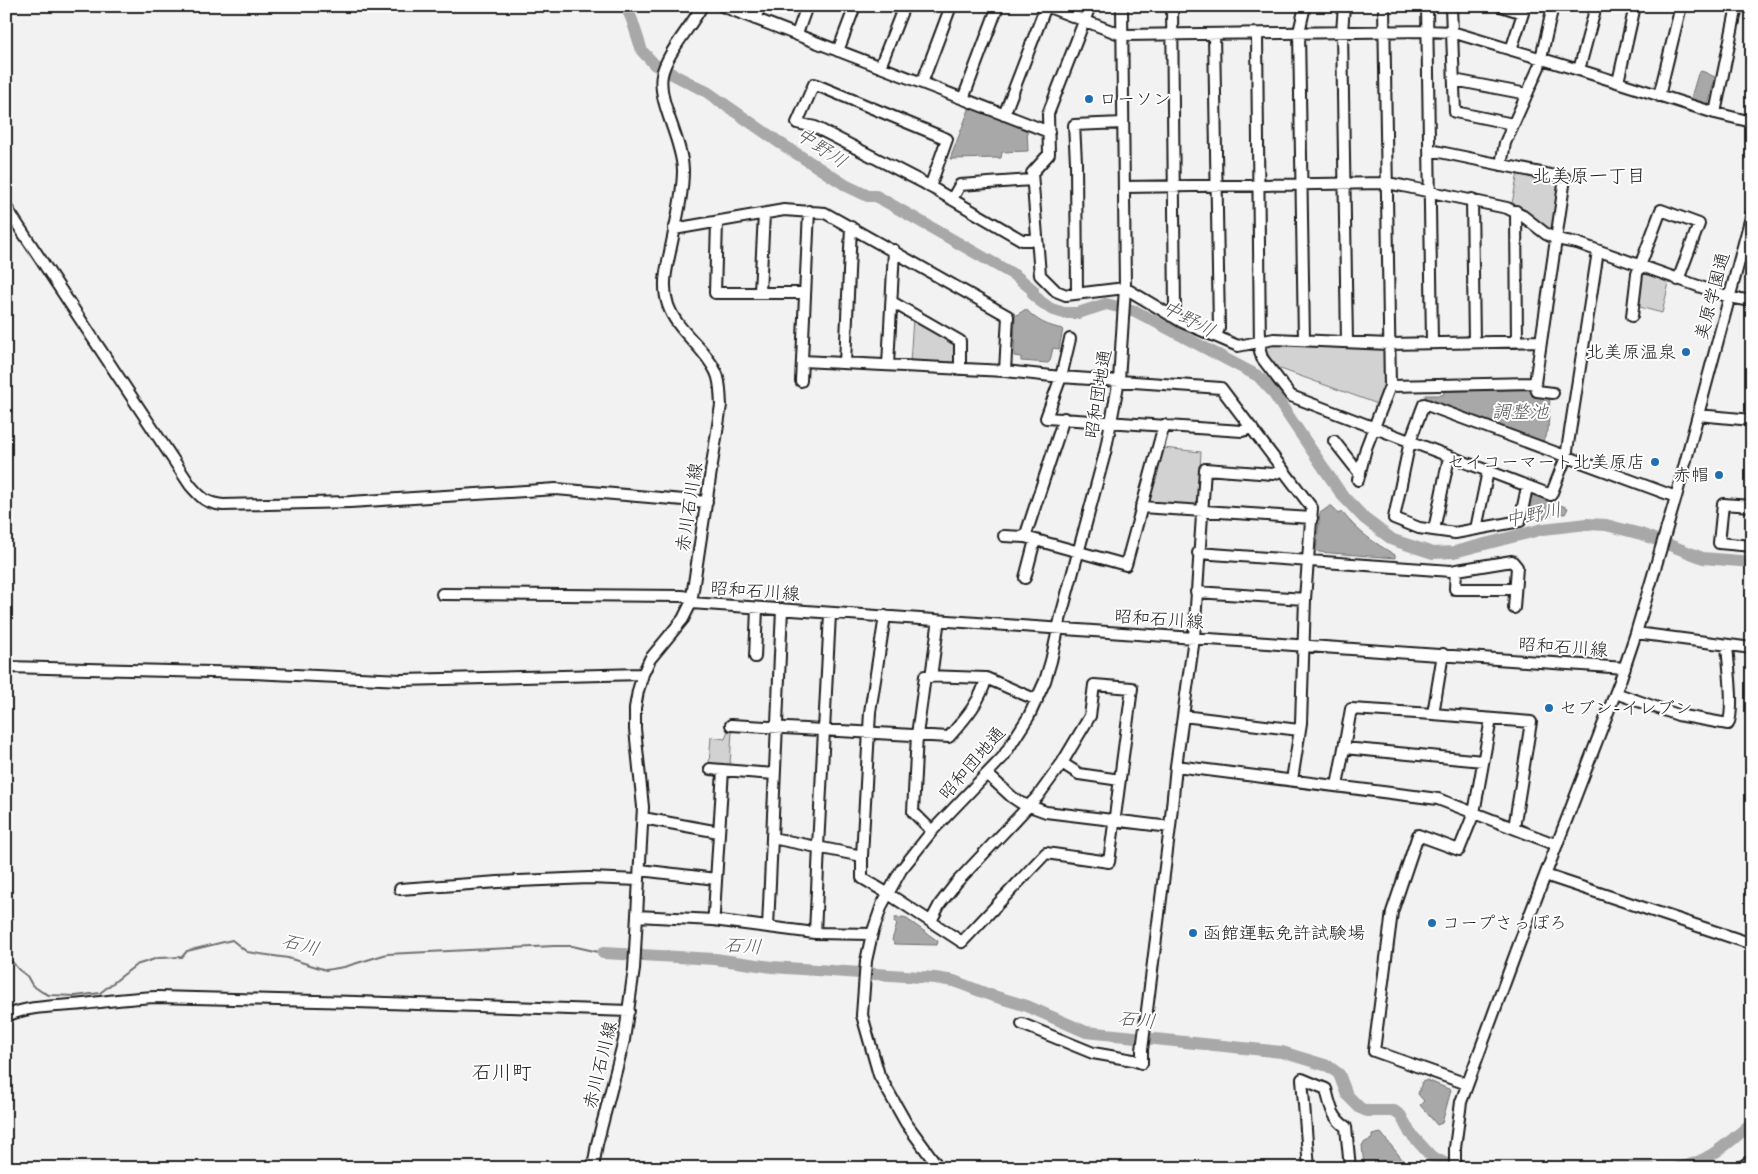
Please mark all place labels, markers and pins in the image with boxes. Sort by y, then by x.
place label: ローソン [1099,87,1171,110]
marker: ローソン [1083,93,1095,105]
place label: 北美原温泉 [1586,340,1676,363]
marker: 北美原温泉 [1680,346,1692,358]
place label: セイコーマート北美原店 [1447,450,1645,473]
marker: セイコーマート北美原店 [1649,456,1661,468]
place label: 赤帽 [1673,463,1709,486]
marker: 赤帽 [1713,469,1725,481]
place label: セブン-イレブン [1559,696,1693,719]
marker: セブン-イレブン [1543,702,1555,714]
place label: コープさっぽろ [1442,911,1567,934]
marker: コープさっぽろ [1426,917,1438,929]
place label: 函館運転免許試験場 [1203,921,1365,944]
marker: 函館運転免許試験場 [1187,927,1199,939]

